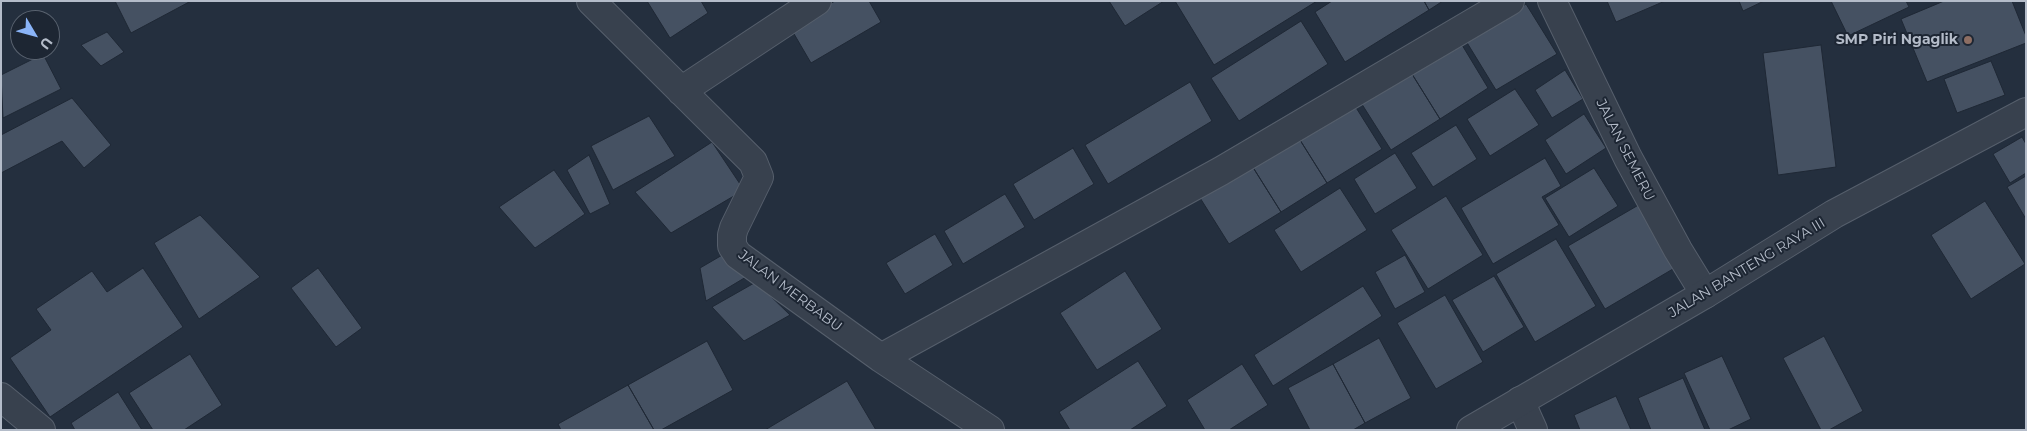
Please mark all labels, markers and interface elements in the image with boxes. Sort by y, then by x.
north arrow [10,10,60,60]
place label: SMP Piri Ngaglik [1836,32,1958,48]
text: U [36,34,57,53]
marker: SMP Piri Ngaglik [1962,34,1974,46]
street label: JALAN SEMERU [1592,96,1658,204]
street label: JALAN BANTENG RAYA III [1666,215,1828,321]
street label: JALAN MERBABU [735,247,845,335]

